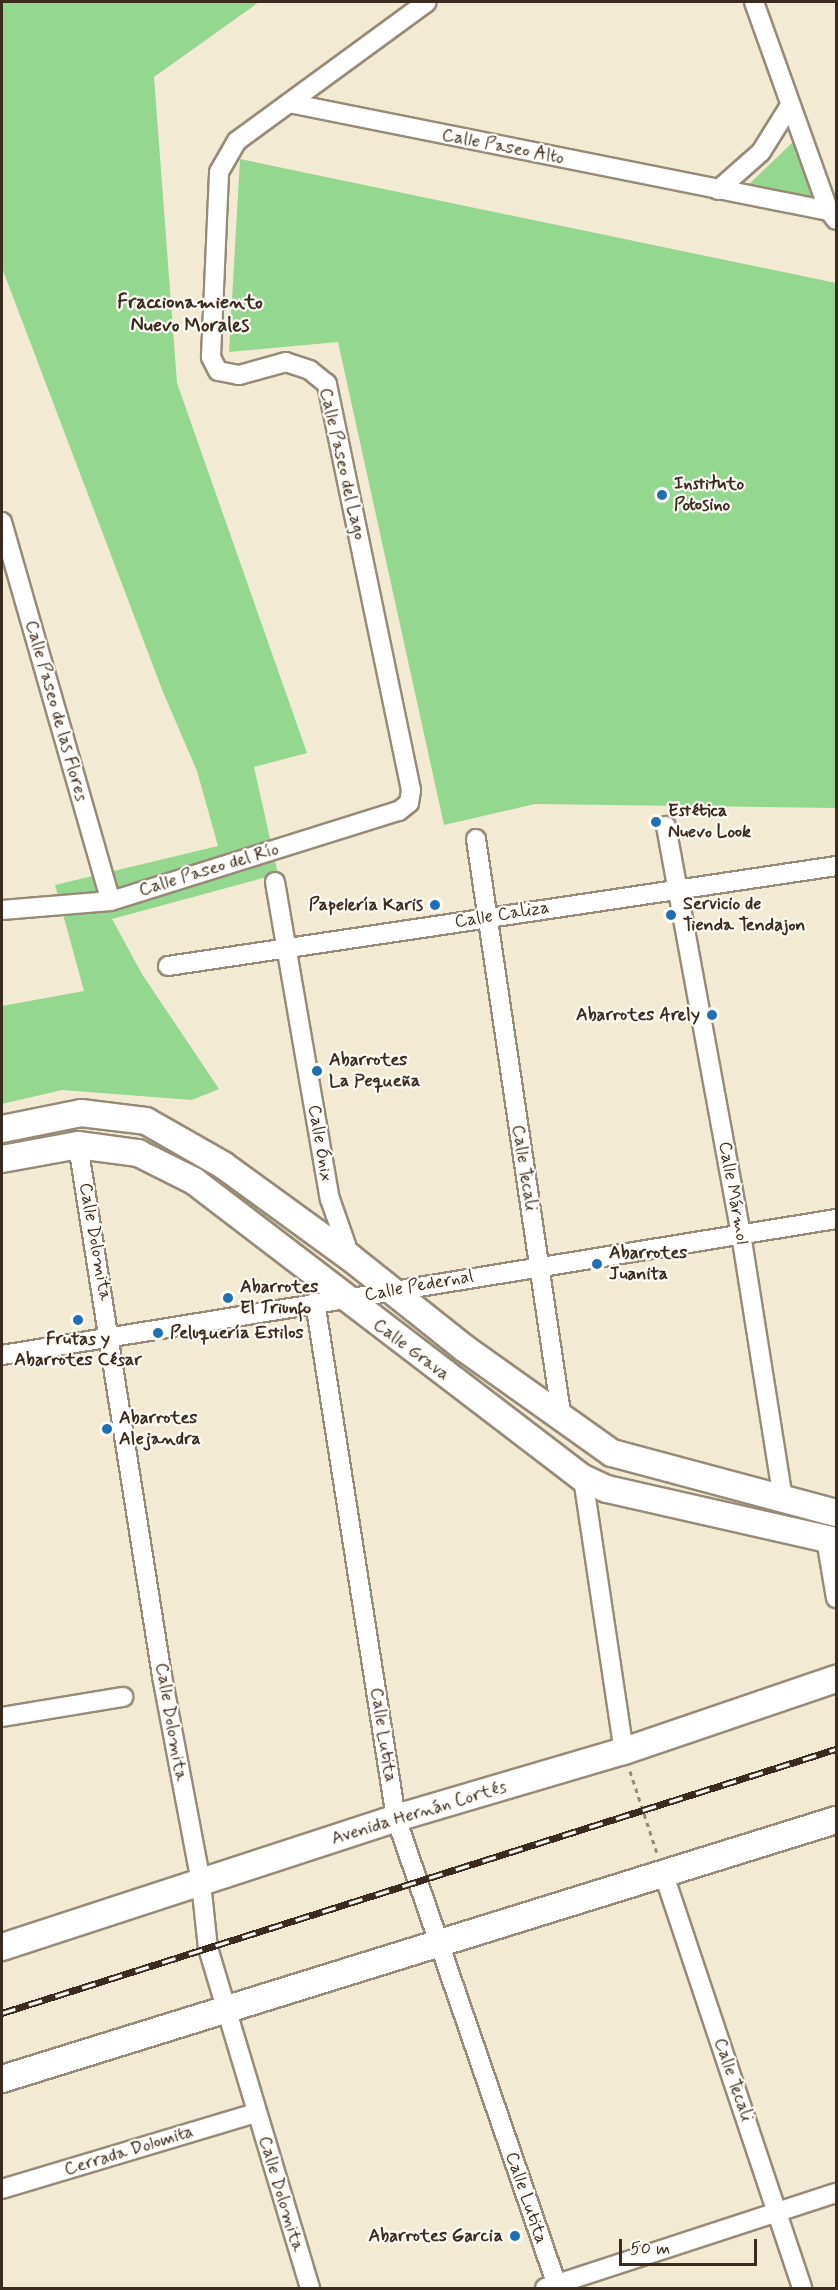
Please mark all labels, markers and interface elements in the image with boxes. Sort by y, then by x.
street label: Calle Paseo Alto [442,125,564,169]
district label: Fraccionamiento Nuevo Morales [117,290,263,337]
street label: Calle Paseo del Lago [314,387,370,541]
place label: Instituto Potosino [674,474,744,516]
marker: Instituto Potosino [655,488,669,502]
street label: Calle Paseo de las Flores [20,619,92,803]
place label: Estética Nuevo Look [668,801,753,844]
marker: Estética Nuevo Look [649,815,663,829]
street label: Calle Paseo del Río [139,839,279,901]
place label: Papelería Karis [308,894,423,916]
place label: Servicio de Tienda Tendajon [683,894,805,936]
street label: Calle Caliza [454,897,550,933]
marker: Papelería Karis [428,898,442,912]
marker: Servicio de Tienda Tendajon [664,908,678,922]
place label: Abarrotes Arely [577,1004,700,1026]
marker: Abarrotes Arely [705,1008,719,1022]
place label: Abarrotes La Pequeña [329,1050,415,1092]
marker: Abarrotes La Pequeña [310,1064,324,1078]
street label: Calle Ónix [303,1103,337,1183]
street label: Calle Tecali [507,1123,541,1213]
street label: Calle Mármol [713,1140,753,1246]
street label: Calle Dolomita [74,1182,116,1302]
place label: Abarrotes Juanita [609,1243,687,1286]
marker: Abarrotes Juanita [590,1257,604,1271]
street label: Calle Pedernal [363,1266,475,1306]
place label: Abarrotes El Triunfo [240,1277,318,1320]
marker: Abarrotes El Triunfo [221,1291,235,1305]
marker: Frutas y Abarrotes César [71,1313,85,1327]
street label: Calle Grava [369,1315,453,1385]
place label: Peluquería Estilos [170,1322,301,1344]
marker: Peluquería Estilos [151,1326,165,1340]
place label: Frutas y Abarrotes César [14,1329,142,1372]
place label: Abarrotes Alejandra [119,1408,201,1450]
marker: Abarrotes Alejandra [100,1422,114,1436]
street label: Calle Dolomita [150,1662,192,1782]
street label: Calle Lutita [365,1687,401,1783]
street label: Avenida Hernán Cortés [329,1776,509,1850]
street label: Calle Tecali [709,2035,757,2125]
street label: Cerrada Dolomita [57,2120,201,2182]
street label: Calle Dolomita [253,2134,309,2254]
street label: Calle Lutita [501,2150,551,2246]
place label: Abarrotes Garcia [370,2225,503,2247]
scale bar [622,2227,760,2265]
marker: Abarrotes Garcia [508,2229,522,2243]
text: 50 m [630,2237,670,2261]

